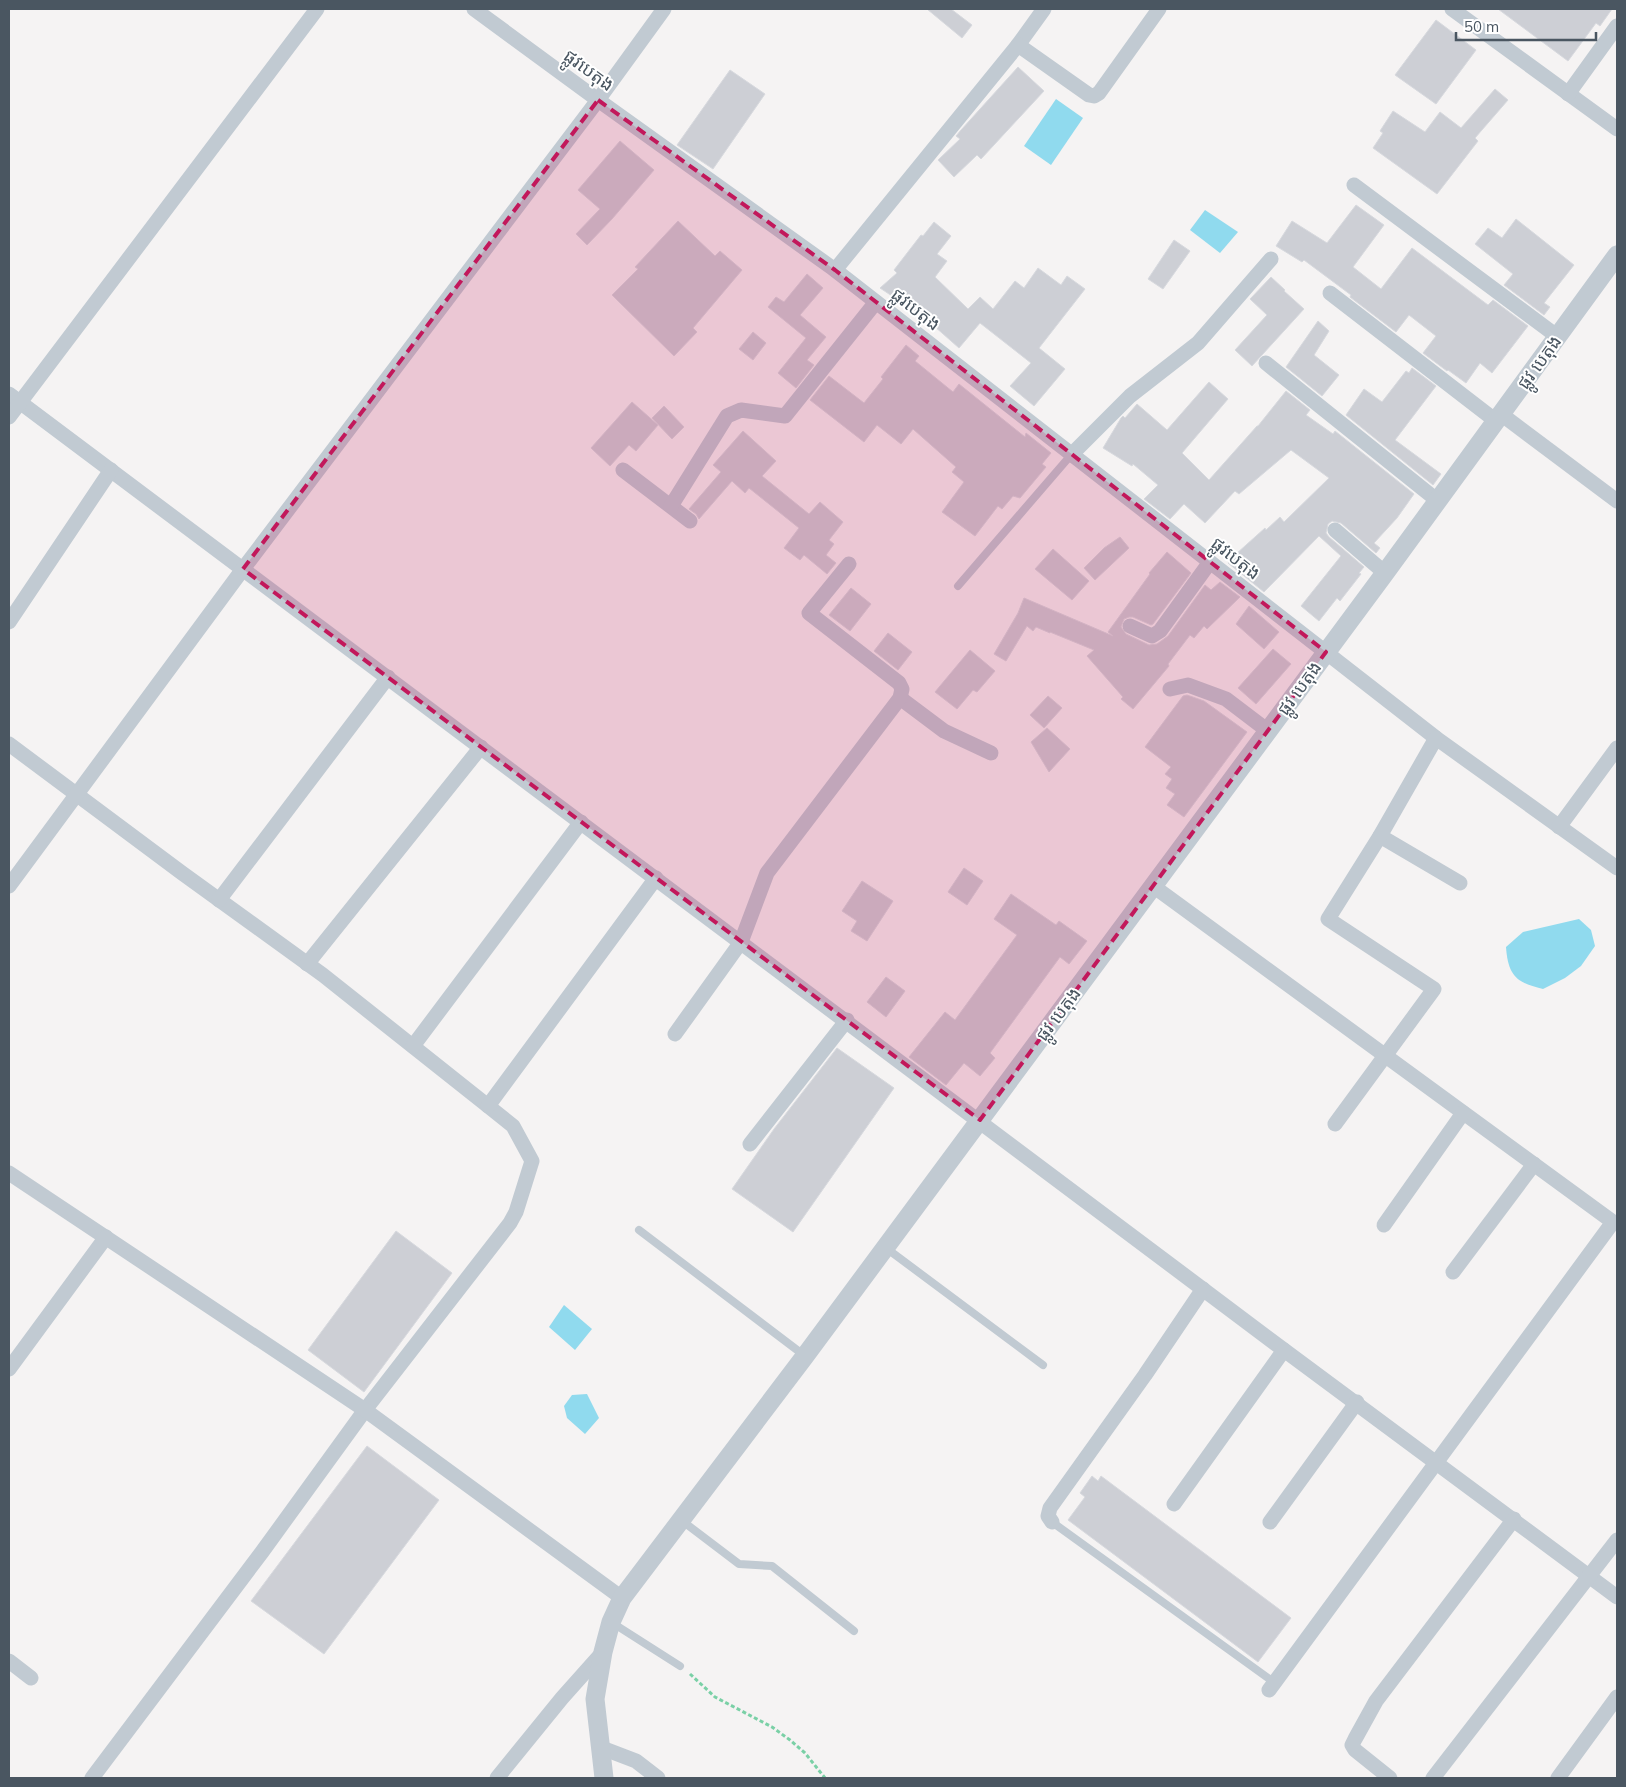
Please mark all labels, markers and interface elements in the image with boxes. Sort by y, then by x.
scale bar [1456,10,1596,42]
text: 50 m [1464,17,1499,36]
street label: ផ្លូវបេតុង [556,44,619,100]
street label: ផ្លូវបេតុង [883,282,945,340]
street label: ផ្លូវ បេតុង [1512,330,1571,397]
street label: ផ្លូវបេតុង [1203,531,1265,589]
street label: ផ្លូវ បេតុង [1272,656,1331,723]
street label: ផ្លូវ បេតុង [1030,983,1090,1049]

